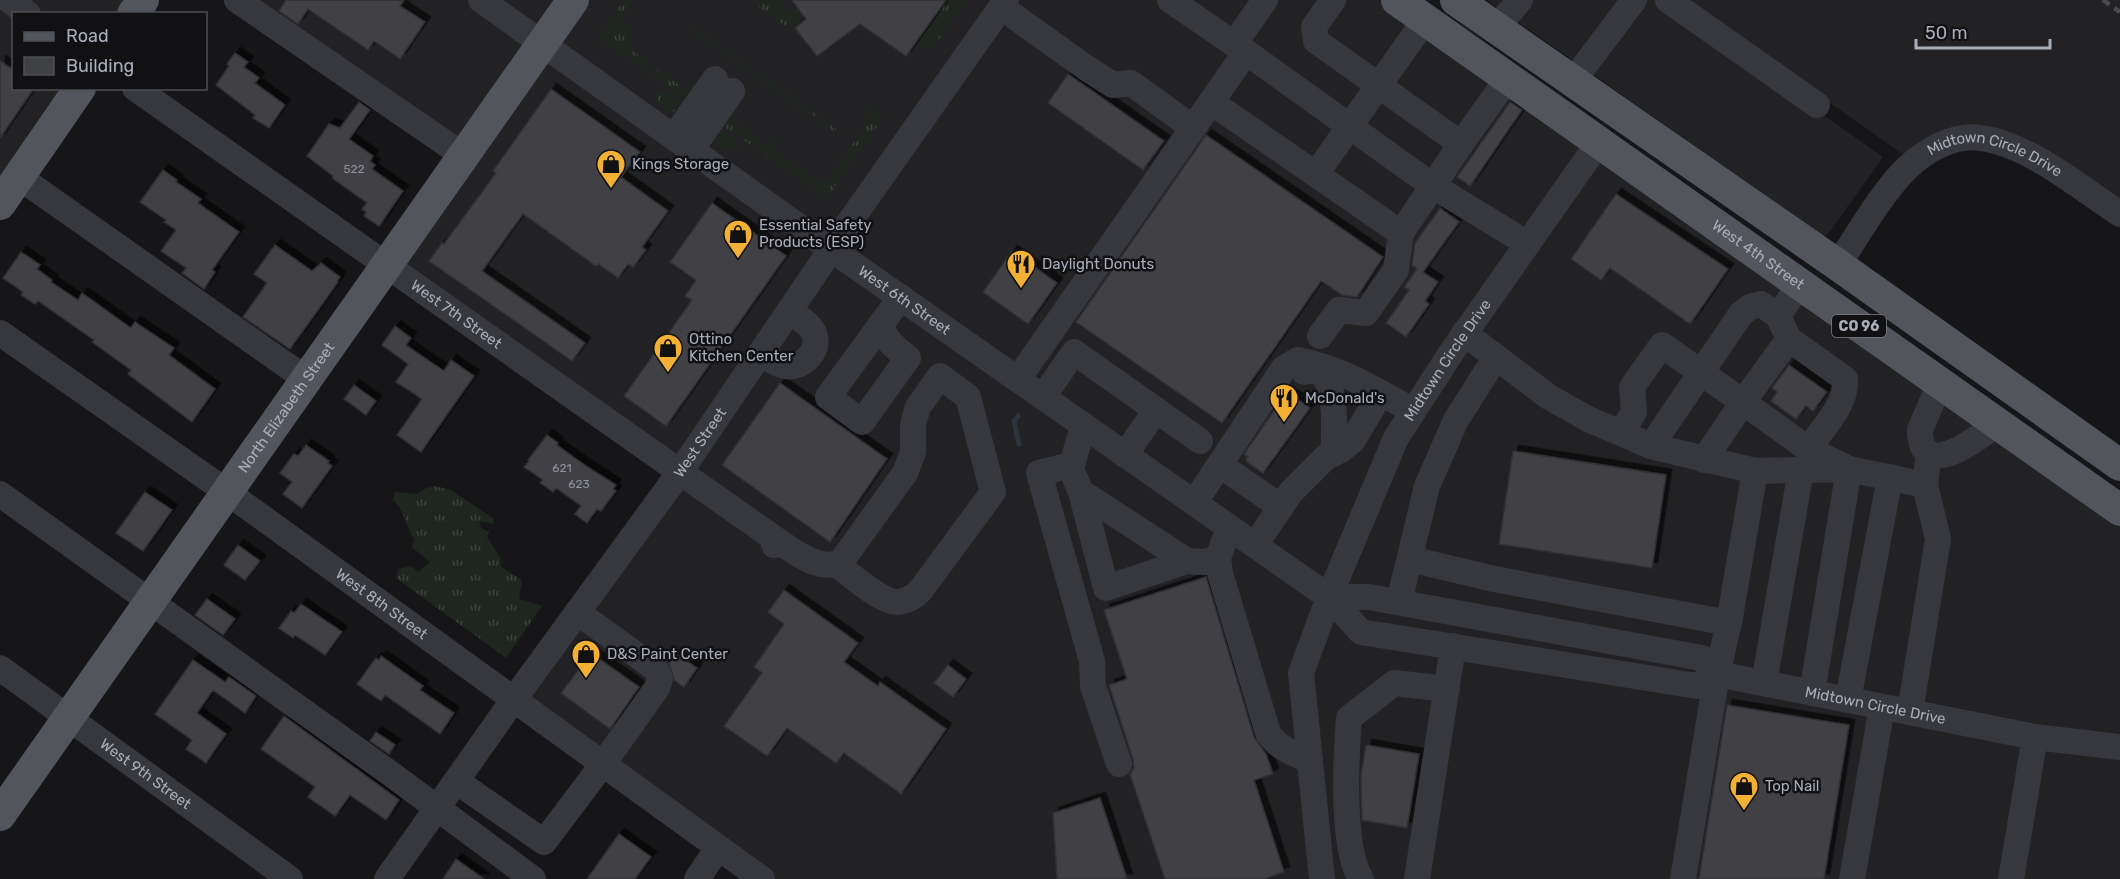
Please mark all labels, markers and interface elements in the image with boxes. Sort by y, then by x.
legend [12,12,207,90]
scale bar [1916,12,2050,50]
text: 50 m [1925,22,1968,44]
text: Road [66,25,109,47]
text: Building [66,55,134,77]
street label: Midtown Circle Drive [1924,128,2066,181]
shop icon: Kings Storage [595,148,627,190]
place label: Kings Storage [632,155,729,173]
house number: 522 [343,162,365,176]
place label: Essential Safety Products (ESP) [759,216,872,251]
street label: West 4th Street [1709,216,1808,294]
shop icon: Essential Safety Products (ESP) [722,218,754,260]
restaurant icon: Daylight Donuts [1005,248,1037,290]
place label: Daylight Donuts [1042,255,1154,273]
street label: West 6th Street [855,262,954,339]
street label: West 7th Street [407,276,505,353]
street label: Midtown Circle Drive [1400,296,1495,424]
road number: CO 96 [1832,315,1886,337]
place label: Ottino Kitchen Center [689,330,794,365]
shop icon: Ottino Kitchen Center [652,332,684,374]
street label: North Elizabeth Street [234,339,338,476]
restaurant icon: McDonald's [1268,382,1300,424]
place label: McDonald's [1305,389,1385,407]
street label: West Street [670,404,730,481]
house number: 621 [552,461,572,475]
house number: 623 [568,477,590,491]
street label: West 8th Street [332,565,431,643]
shop icon: D&S Paint Center [570,638,602,680]
place label: D&S Paint Center [607,645,728,663]
street label: Midtown Circle Drive [1804,683,1947,728]
street label: West 9th Street [96,735,195,813]
shop icon: Top Nail [1728,770,1760,812]
place label: Top Nail [1765,777,1819,795]

